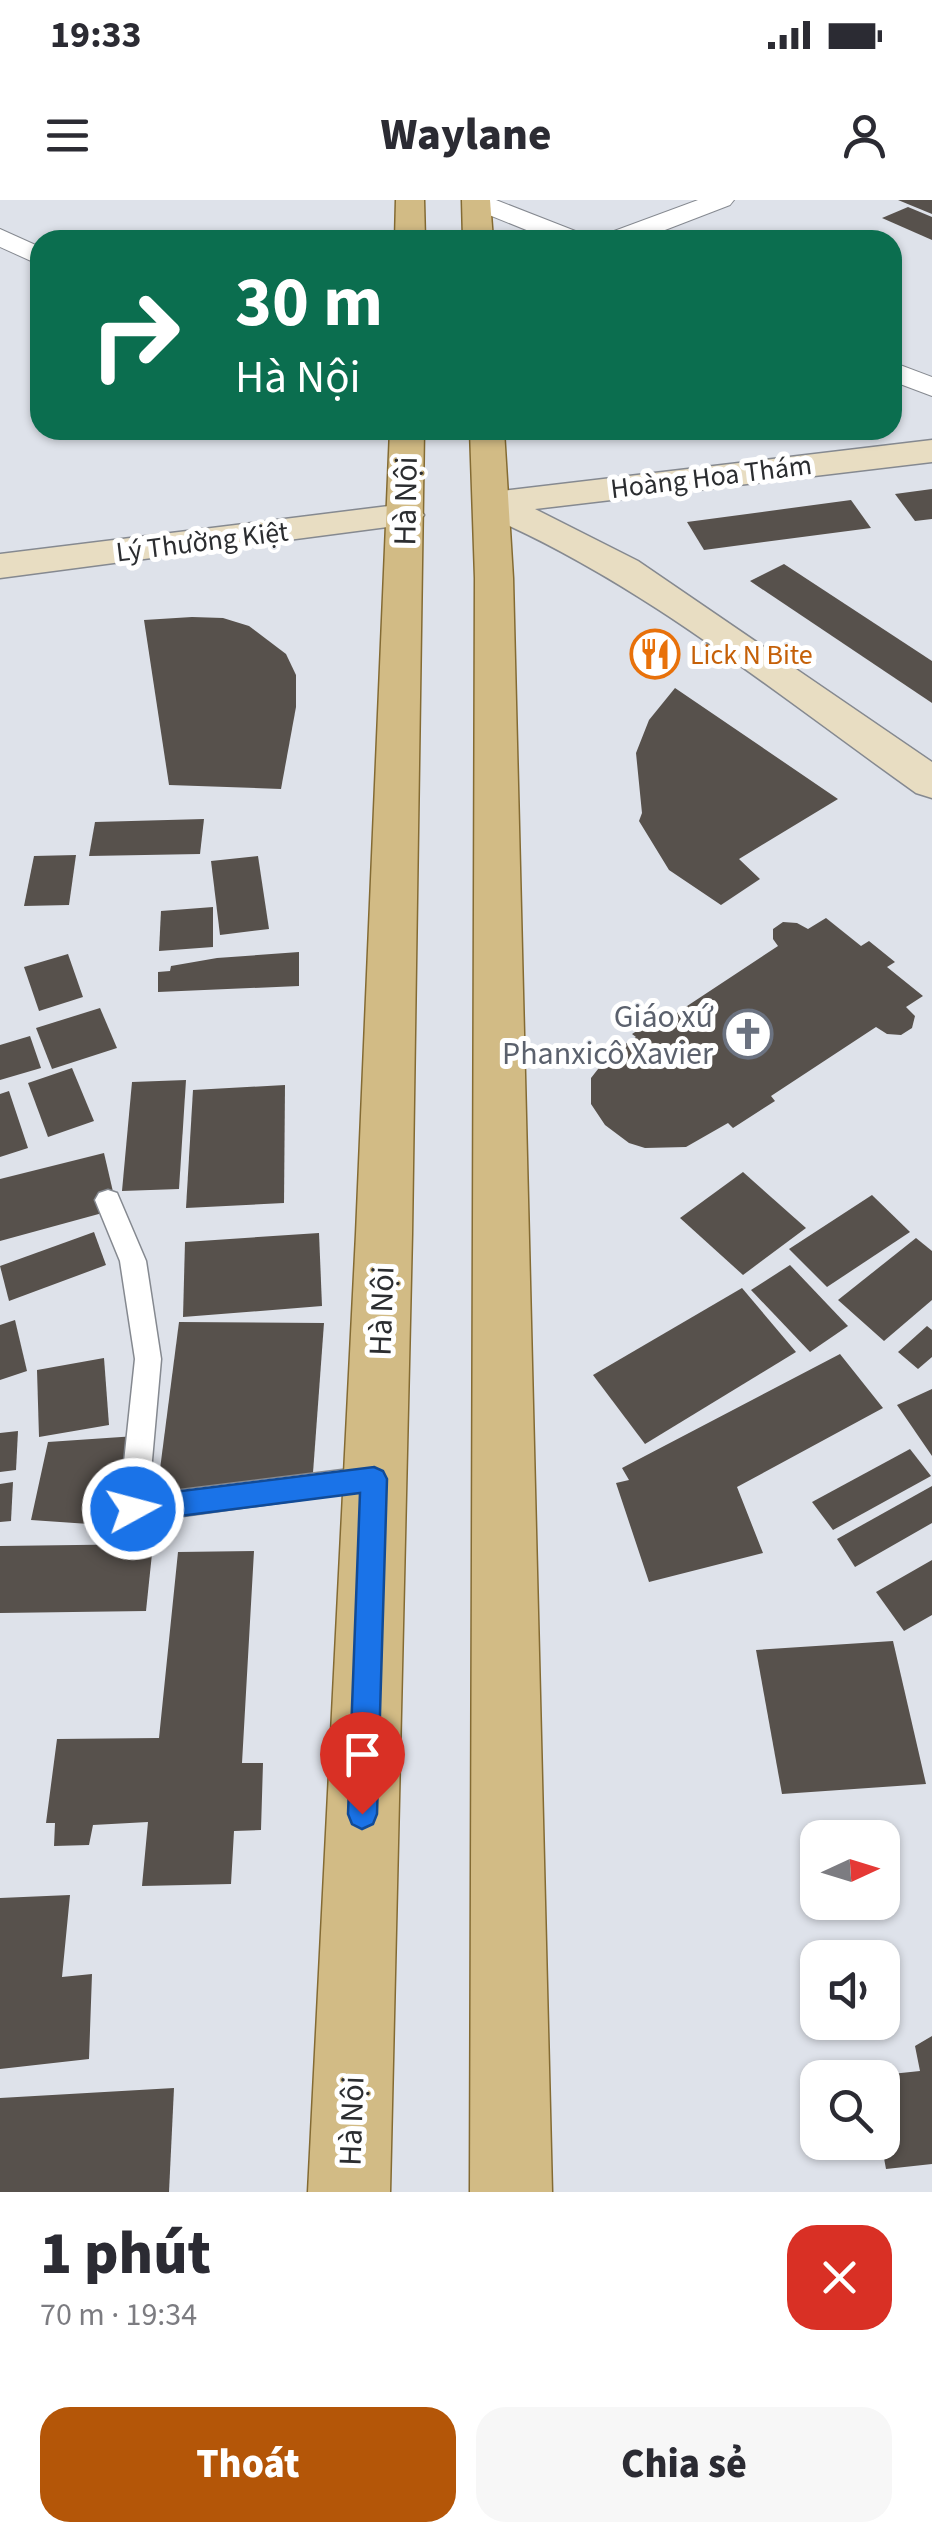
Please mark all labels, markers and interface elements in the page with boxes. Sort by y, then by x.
text: 19:33 [50,8,142,62]
text: Waylane [381,103,551,167]
icon: menu [40,108,95,163]
icon: person [837,108,892,163]
text: 30 m [235,253,383,353]
icon: right [70,270,200,400]
text: Hà Nội [235,346,361,410]
street label: Hoàng Hoa Thám [608,445,814,509]
street label: Hà Nội [382,456,430,546]
street label: Lý Thường Kiệt [114,512,291,572]
restaurant icon: Lick N Bite [629,628,681,680]
place label: Lick N Bite [690,635,813,675]
place label: Giáo xứ Phanxicô Xavier [502,994,714,1077]
church icon: Giáo xứ Phanxicô Xavier [722,1008,774,1060]
street label: Hà Nội [357,1266,407,1356]
position arrow [81,1457,185,1561]
pin [320,1712,405,1815]
icon: arrive [335,1727,390,1782]
north arrow [800,1820,900,1920]
map controls [800,1820,900,2160]
button: sound [800,1940,900,2040]
button: search [800,2060,900,2160]
street label: Hà Nội [327,2076,377,2166]
text: 1 phút [40,2212,211,2297]
button: close [787,2225,892,2330]
text: 70 m · 19:34 [40,2292,197,2338]
button: Thoát [40,2407,456,2522]
button: Chia sẻ [476,2407,892,2522]

